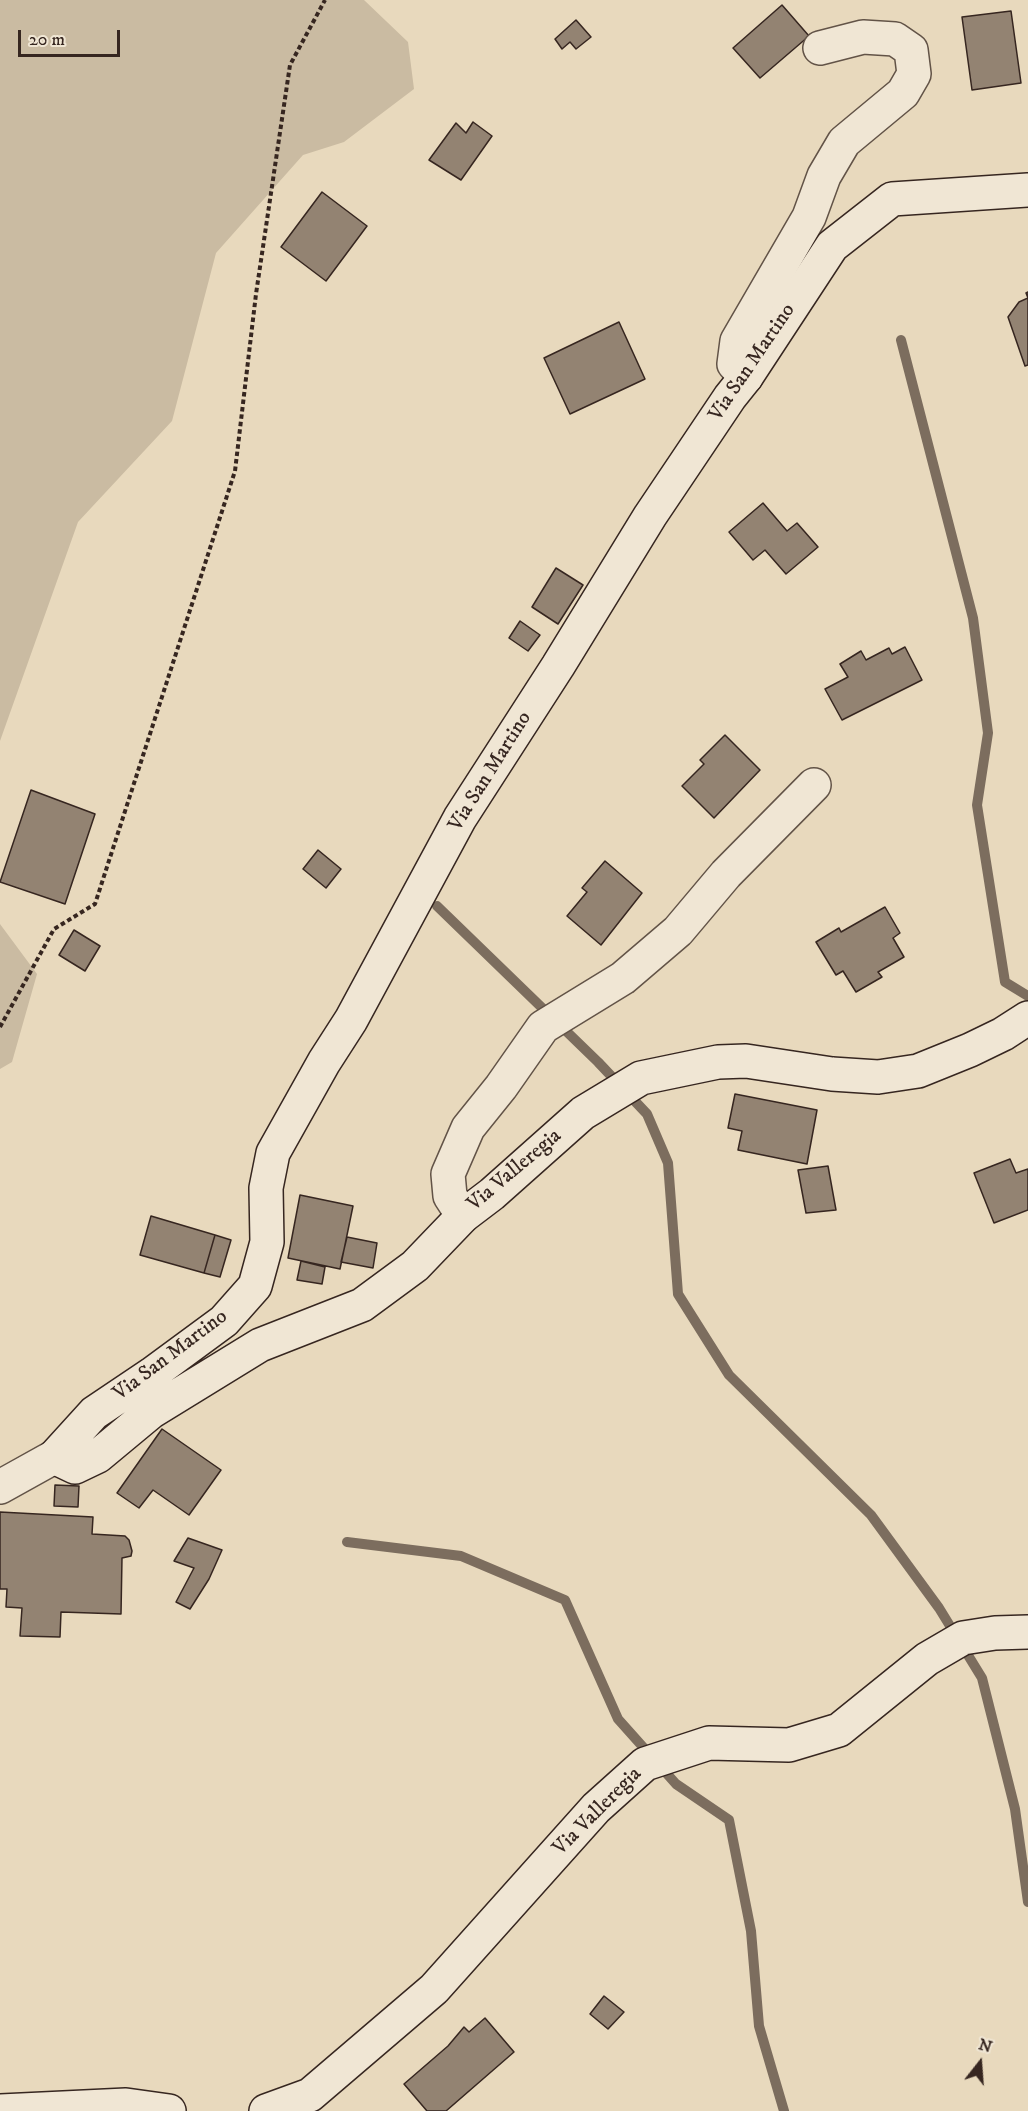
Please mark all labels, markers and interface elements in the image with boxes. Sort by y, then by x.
scale bar [21,18,123,56]
text: 20 m [29,29,65,51]
street label: Via San Martino [704,299,802,427]
street label: Via San Martino [444,707,538,837]
street label: Via Valleregia [463,1124,567,1218]
street label: Via San Martino [109,1305,233,1407]
street label: Via Valleregia [548,1762,648,1862]
north arrow [950,2033,1010,2093]
text: N [976,2034,994,2057]

